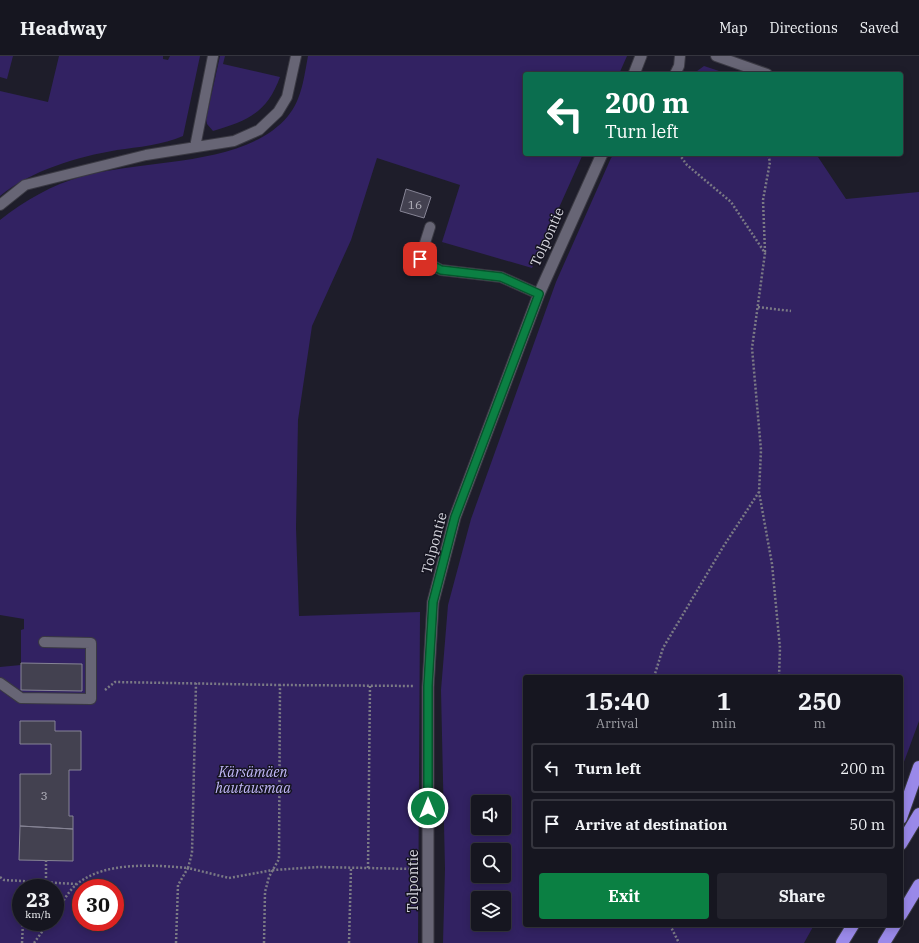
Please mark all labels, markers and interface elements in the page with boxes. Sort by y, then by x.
text: Headway [20,16,107,40]
text: Map [719,19,748,37]
text: Directions [770,19,838,37]
text: Saved [860,19,899,37]
text: 200 m [605,84,689,121]
icon: left [539,88,591,140]
text: Turn left [605,120,679,143]
house number: 16 [408,197,422,212]
street label: Tolpontie [526,205,568,269]
pin [403,242,437,276]
icon: arrive [409,248,431,270]
street label: Tolpontie [417,510,451,576]
text: 15:40 [585,685,650,717]
text: 1 [717,685,731,717]
text: 250 [798,685,841,717]
text: Arrival [596,715,638,732]
text: min [711,715,736,732]
text: m [813,715,826,732]
icon: left [541,757,563,779]
text: Turn left [575,759,641,778]
text: 200 m [840,759,885,778]
park label: Kärsämäen hautausmaa [215,763,291,797]
position arrow [407,787,449,829]
house number: 3 [40,788,48,803]
map controls [471,795,511,931]
button: sound [471,795,511,835]
icon: arrive [541,813,563,835]
text: Arrive at destination [575,815,727,834]
text: 50 m [849,815,885,834]
button: search [471,843,511,883]
street label: Tolpontie [404,849,422,913]
button: Exit [539,873,709,919]
button: Share [717,873,887,919]
speed limit sign: 30 [72,879,124,931]
text: 23 [26,886,50,913]
button: layers [471,891,511,931]
text: km/h [25,908,51,921]

